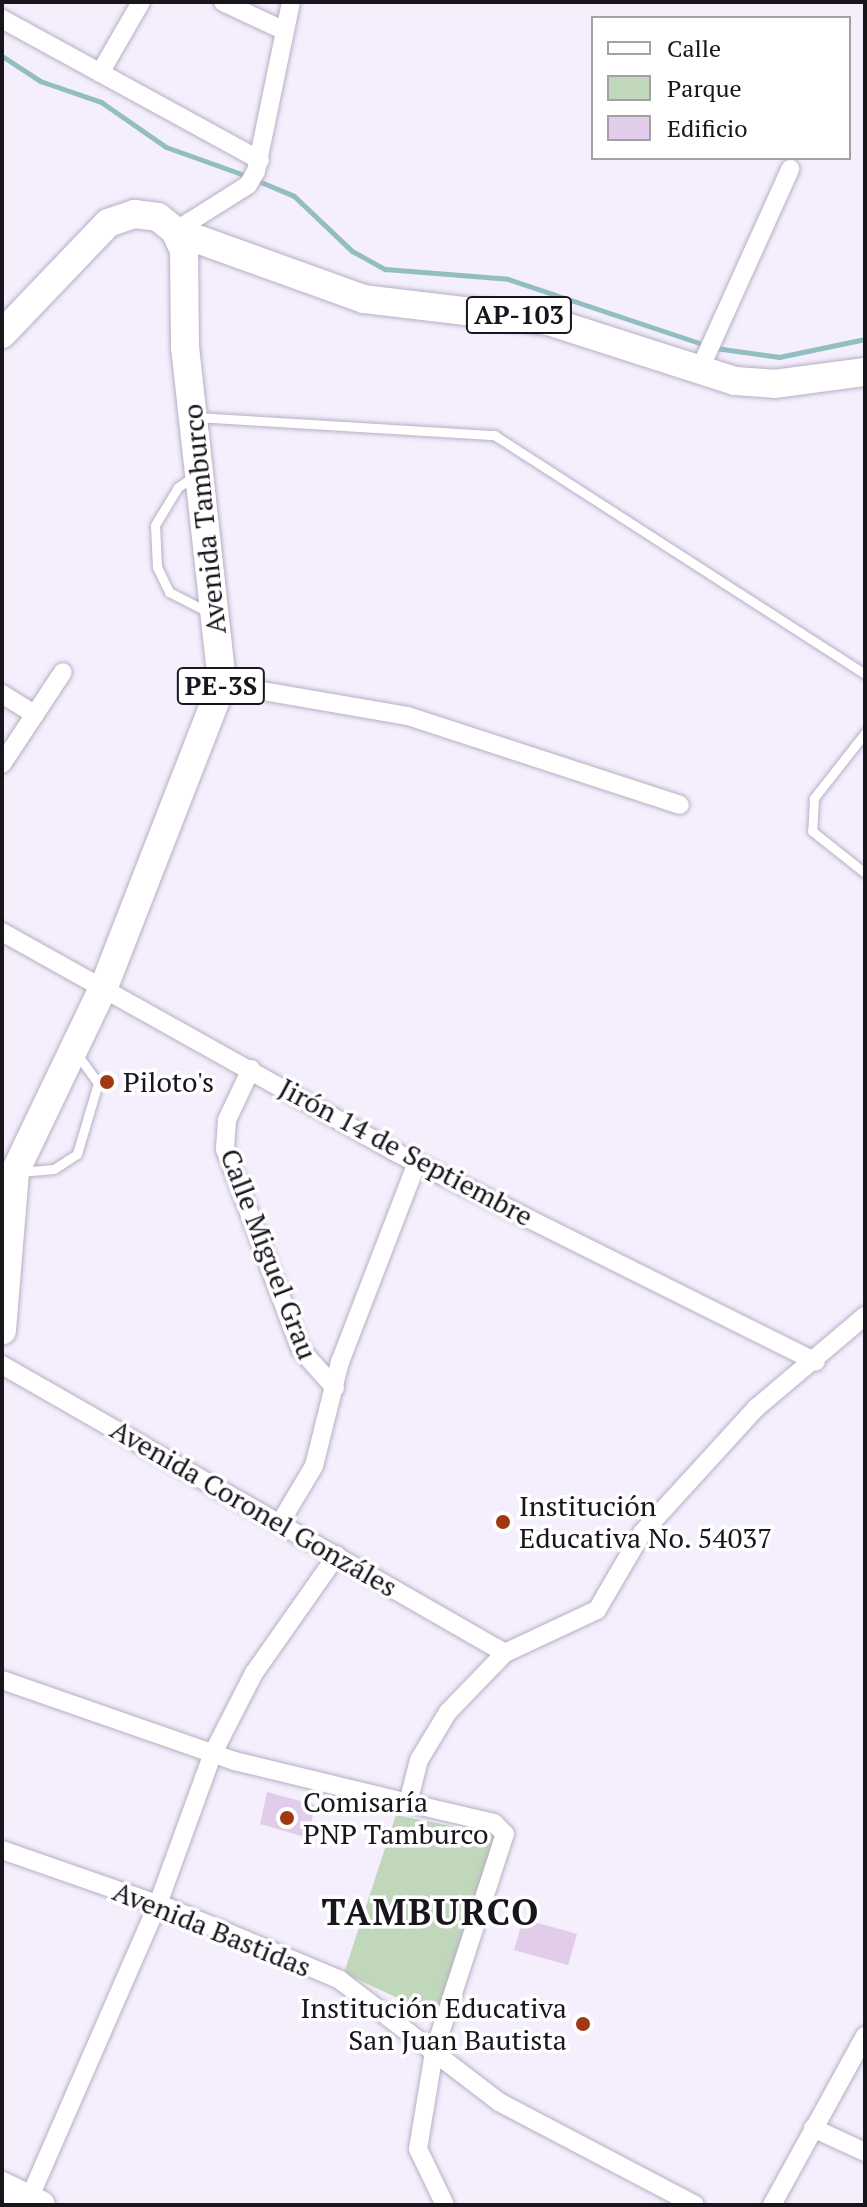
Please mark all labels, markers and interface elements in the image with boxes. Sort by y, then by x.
legend [591,16,851,160]
text: Calle [667,32,721,64]
text: Parque [667,72,742,104]
text: Edificio [667,112,748,144]
road number: AP-103 [465,293,573,337]
street label: Avenida Tamburco [175,402,233,636]
road number: PE-3S [175,664,267,708]
place label: Piloto's [123,1065,214,1099]
street label: Jirón 14 de Septiembre [273,1071,539,1233]
marker: Piloto's [98,1073,116,1091]
street label: Calle Miguel Grau [213,1144,325,1364]
street label: Avenida Coronel Gonzáles [105,1412,403,1604]
place label: Institución Educativa No. 54037 [519,1489,773,1555]
marker: Institución Educativa No. 54037 [494,1513,512,1531]
place label: Comisaría PNP Tamburco [303,1785,489,1851]
marker: Comisaría PNP Tamburco [278,1809,296,1827]
street label: Avenida Bastidas [108,1874,316,1984]
district label: TAMBURCO [321,1890,541,1934]
place label: Institución Educativa San Juan Bautista [300,1991,567,2057]
marker: Institución Educativa San Juan Bautista [574,2015,592,2033]

